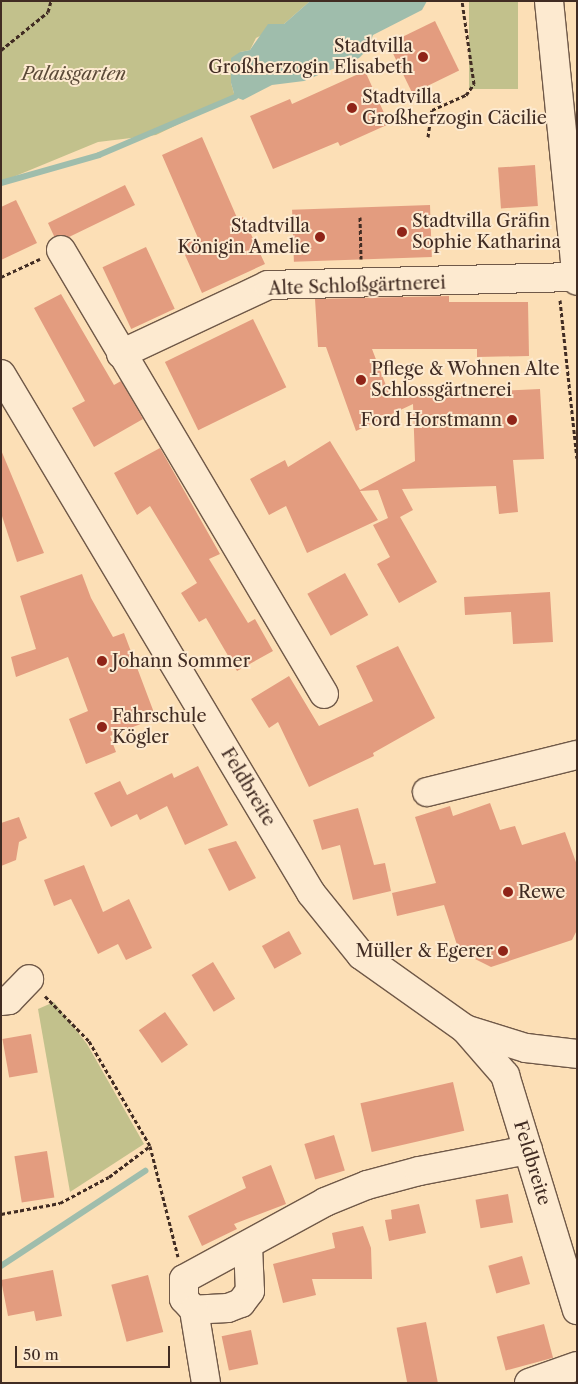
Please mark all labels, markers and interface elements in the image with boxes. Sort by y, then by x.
place label: Stadtvilla Großherzogin Elisabeth [208,36,413,78]
marker: Stadtvilla Großherzogin Elisabeth [417,51,429,63]
park label: Palaisgarten [22,63,126,85]
place label: Stadtvilla Großherzogin Cäcilie [362,87,547,130]
marker: Stadtvilla Großherzogin Cäcilie [346,102,358,114]
place label: Stadtvilla Gräfin Sophie Katharina [412,211,561,253]
place label: Stadtvilla Königin Amelie [177,216,310,258]
marker: Stadtvilla Gräfin Sophie Katharina [396,226,408,238]
marker: Stadtvilla Königin Amelie [314,231,326,243]
street label: Alte Schloßgärtnerei [268,272,446,300]
place label: Pflege & Wohnen Alte Schlossgärtnerei [371,359,561,402]
marker: Pflege & Wohnen Alte Schlossgärtnerei [355,374,367,386]
place label: Ford Horstmann [360,409,502,431]
marker: Ford Horstmann [506,414,518,426]
place label: Johann Sommer [112,650,250,672]
marker: Johann Sommer [96,655,108,667]
place label: Fahrschule Kögler [112,706,206,749]
marker: Fahrschule Kögler [96,721,108,733]
street label: Feldbreite [216,744,280,830]
place label: Rewe [518,881,565,903]
marker: Rewe [502,886,514,898]
place label: Müller & Egerer [355,940,493,962]
marker: Müller & Egerer [497,945,509,957]
street label: Feldbreite [509,1118,555,1208]
scale bar [18,1336,172,1368]
text: 50 m [23,1345,59,1364]

